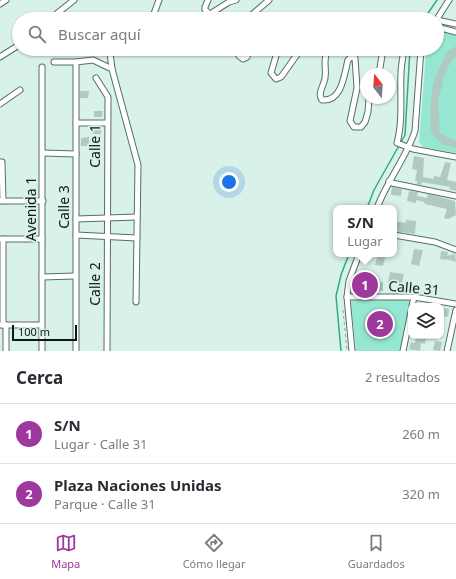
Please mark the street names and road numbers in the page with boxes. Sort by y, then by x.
street label: Calle 1 [85,124,104,168]
street label: Avenida 1 [21,177,40,241]
street label: Calle 3 [54,185,73,229]
street label: Calle 2 [85,262,104,306]
street label: Calle 31 [388,276,441,299]

